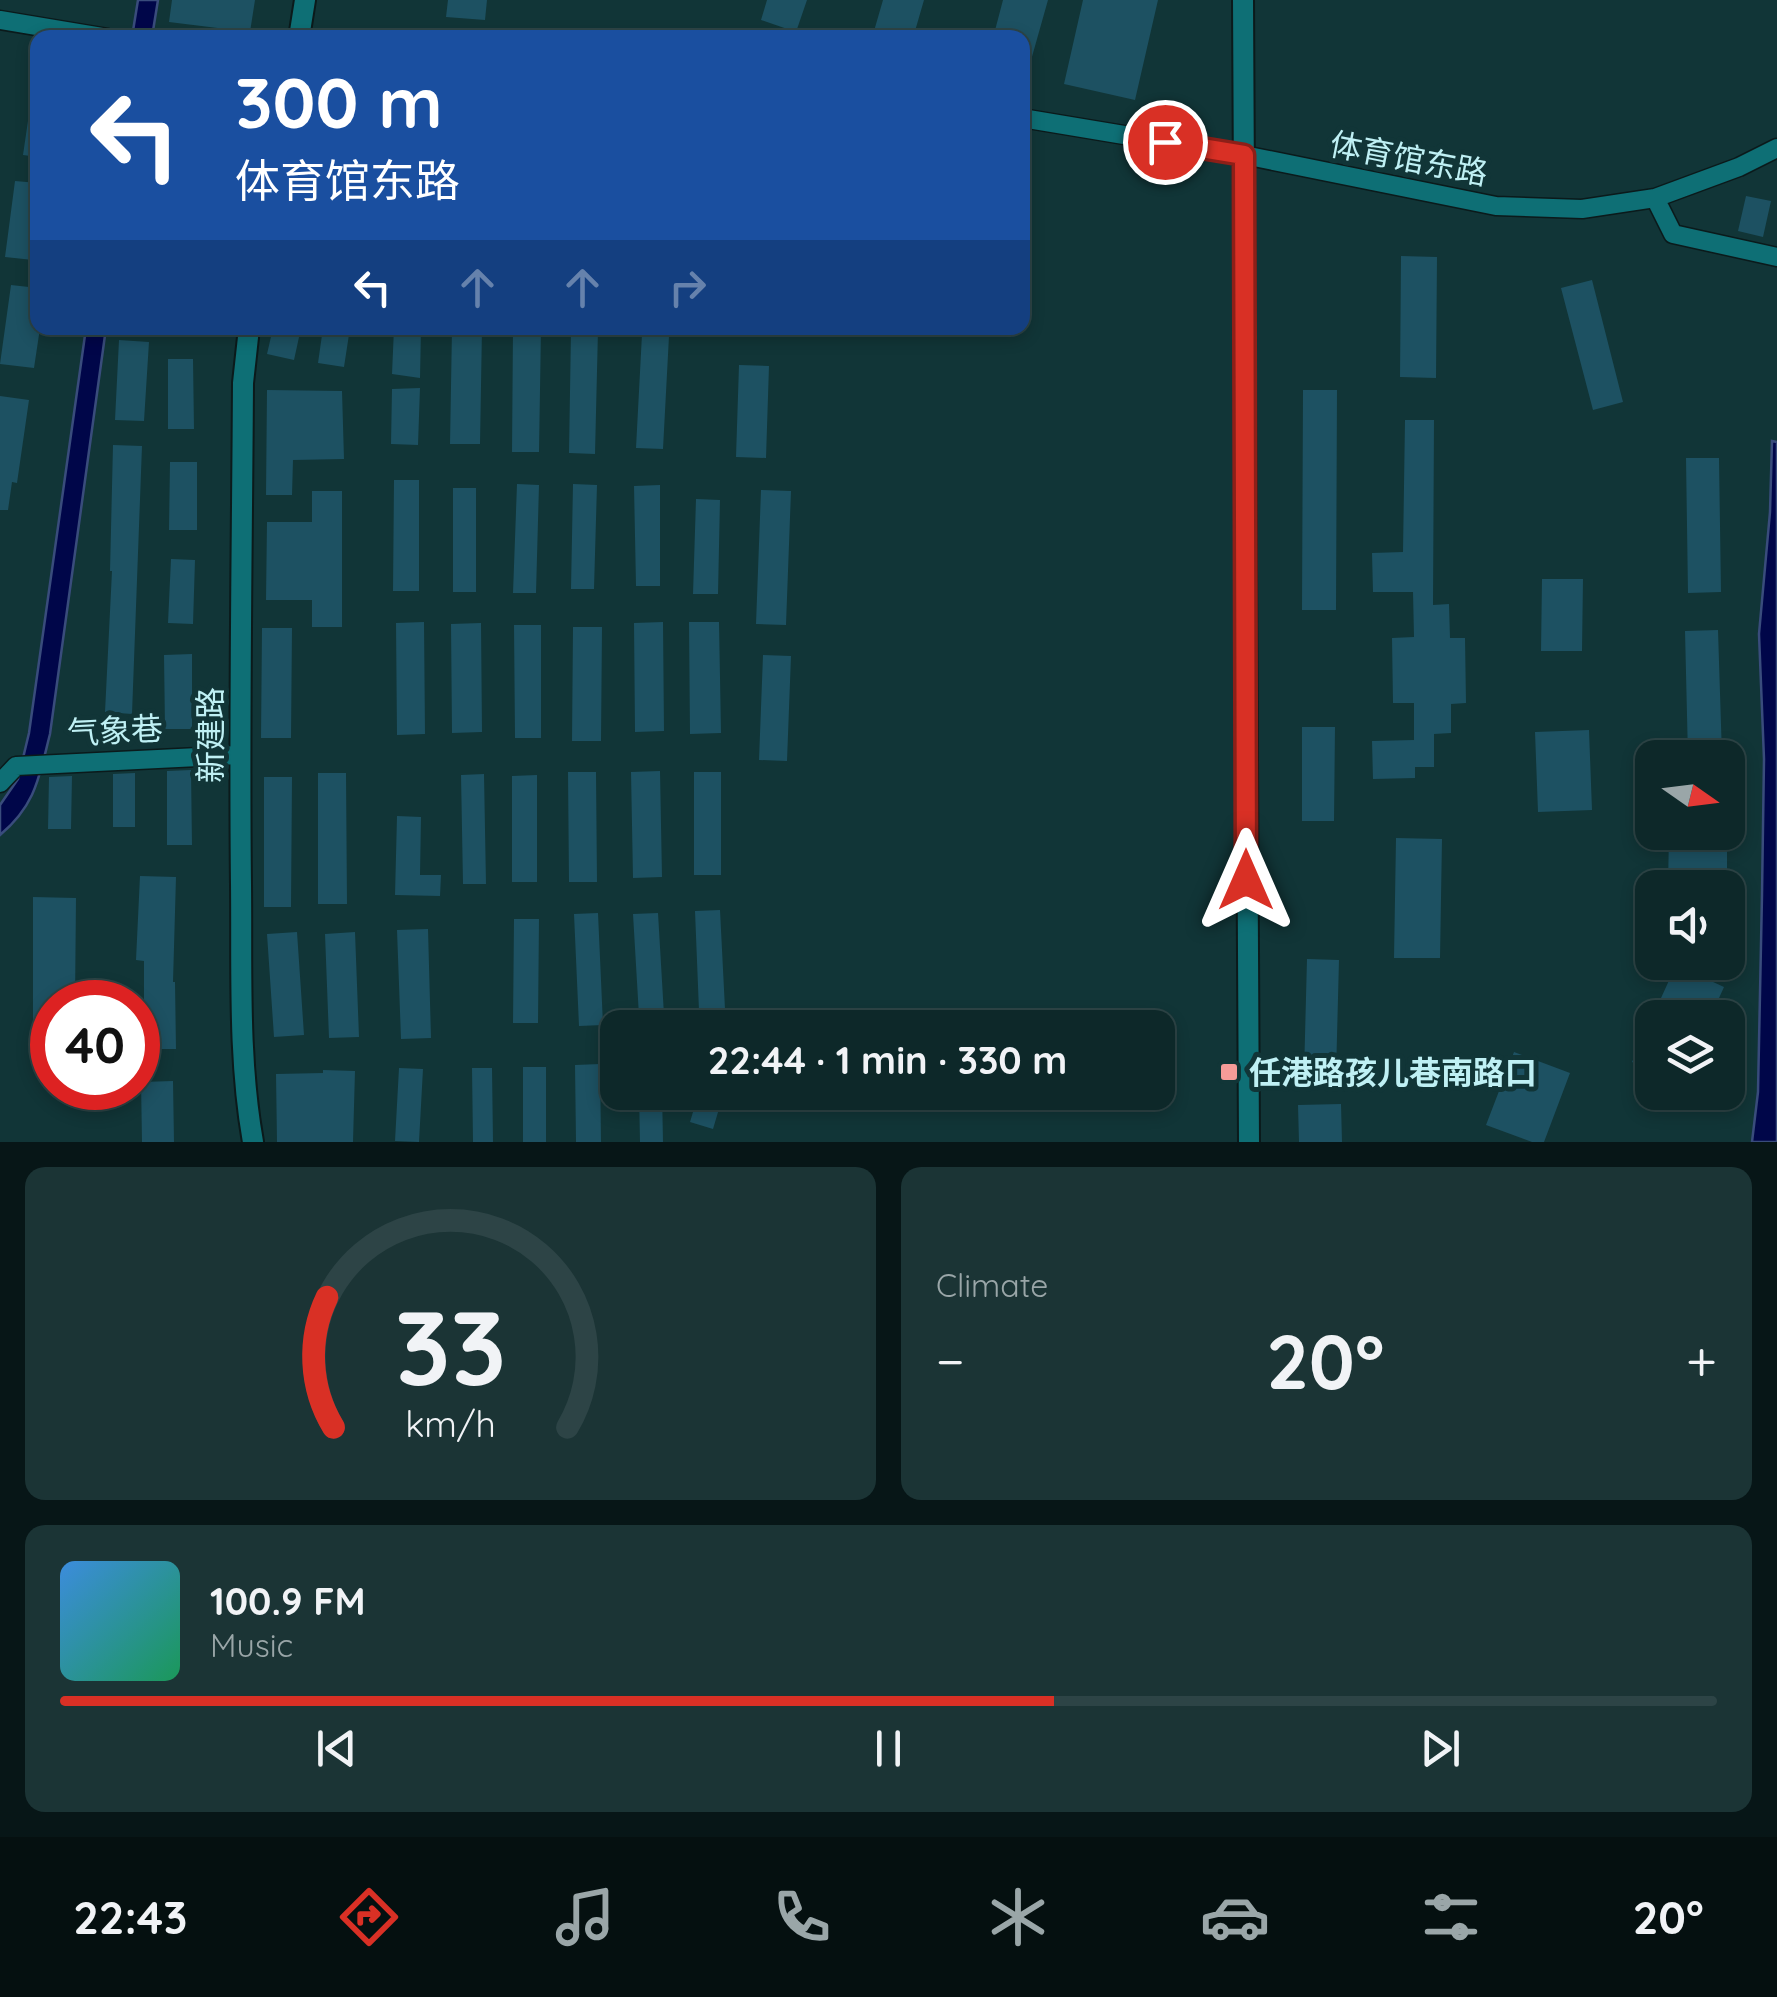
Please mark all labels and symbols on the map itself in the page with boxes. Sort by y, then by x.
pin [1123,100,1208,185]
street label: 体育馆东路 [1327,123,1491,193]
street label: 新建路 [190,687,230,783]
street label: 气象巷 [66,708,164,752]
north arrow [1635,740,1745,850]
position arrow [1194,828,1298,932]
speed limit sign: 40 [30,980,160,1110]
place label: 任港路孩儿巷南路口 [1249,1052,1537,1092]
marker: 任港路孩儿巷南路口 [1218,1061,1240,1083]

